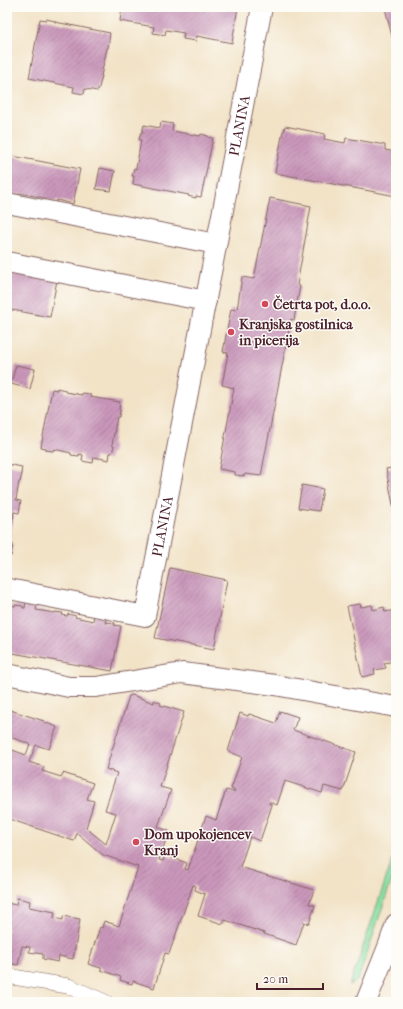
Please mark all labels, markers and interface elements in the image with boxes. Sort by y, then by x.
street label: PLANINA [225,93,254,158]
place label: Četrta pot, d.o.o. [273,295,371,313]
marker: Četrta pot, d.o.o. [260,299,270,309]
place label: Kranjska gostilnica in picerija [238,316,353,349]
marker: Kranjska gostilnica in picerija [226,327,236,337]
street label: PLANINA [148,494,177,558]
place label: Dom upokojencev Kranj [144,826,252,859]
marker: Dom upokojencev Kranj [131,837,141,847]
scale bar [257,965,323,991]
text: 20 m [263,972,288,986]

